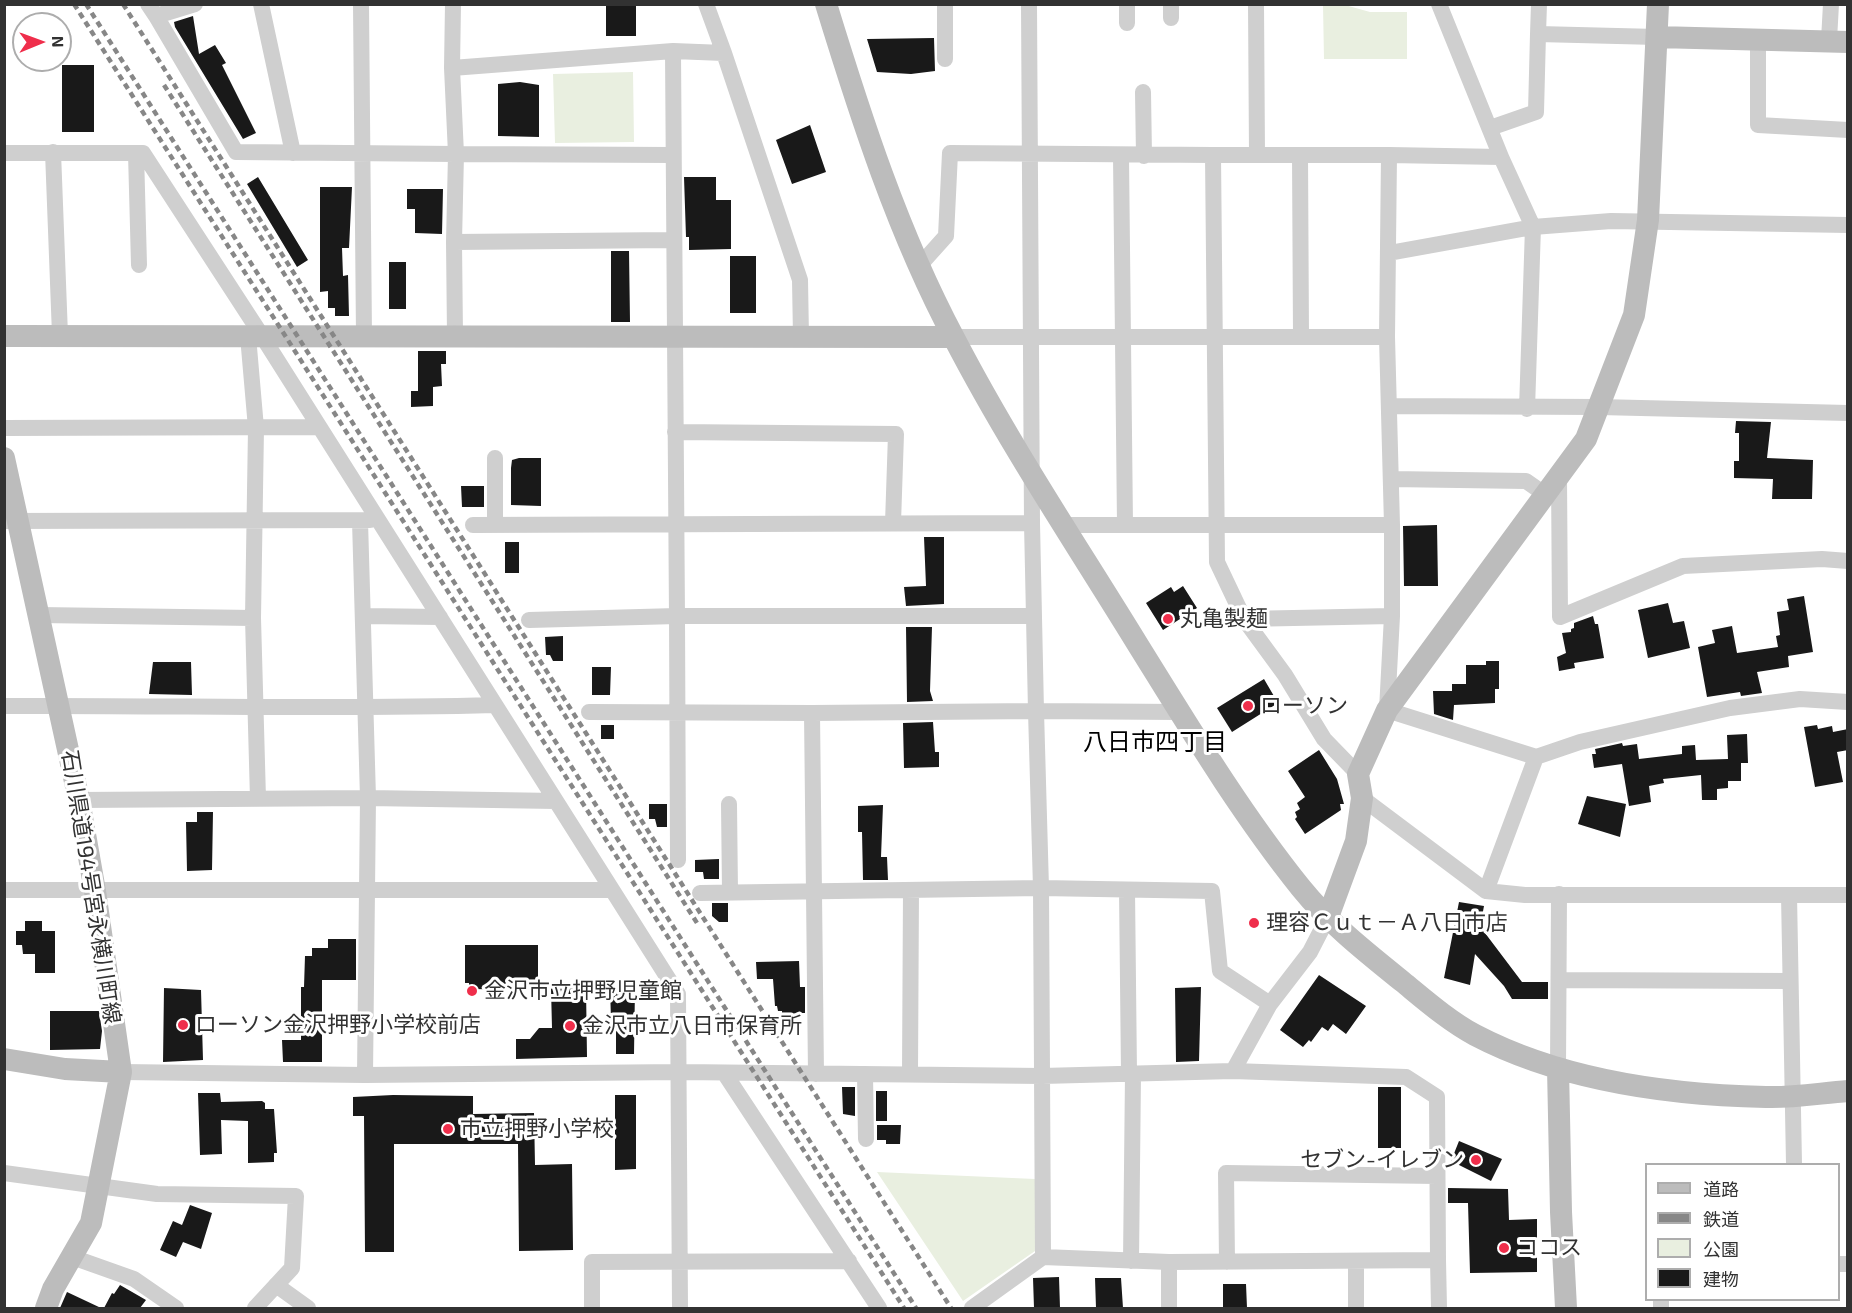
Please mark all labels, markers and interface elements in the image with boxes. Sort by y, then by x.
north arrow [12,12,72,72]
text: N [49,36,68,48]
place label: 丸亀製麺 [1180,606,1268,632]
marker: 丸亀製麺 [1161,612,1175,626]
place label: ローソン [1260,693,1348,719]
marker: ローソン [1241,699,1255,713]
district label: 八日市四丁目 [1083,728,1227,756]
street label: 石川県道194号宮永横川町線 [56,748,126,1026]
place label: 理容Ｃｕｔ－Ａ八日市店 [1266,910,1508,936]
marker: 理容Ｃｕｔ－Ａ八日市店 [1247,916,1261,930]
place label: 金沢市立押野児童館 [484,978,682,1004]
marker: 金沢市立押野児童館 [465,984,479,998]
place label: ローソン金沢押野小学校前店 [195,1012,481,1038]
place label: 金沢市立八日市保育所 [582,1013,802,1039]
marker: ローソン金沢押野小学校前店 [176,1018,190,1032]
marker: 金沢市立八日市保育所 [563,1019,577,1033]
place label: 市立押野小学校 [460,1116,614,1142]
marker: 市立押野小学校 [441,1122,455,1136]
place label: セブン-イレブン [1300,1147,1464,1173]
marker: セブン-イレブン [1469,1153,1483,1167]
legend [1645,1163,1840,1301]
text: 道路 [1703,1178,1739,1200]
text: 鉄道 [1703,1208,1739,1230]
place label: ココス [1516,1235,1582,1261]
text: 公園 [1703,1238,1739,1260]
marker: ココス [1497,1241,1511,1255]
text: 建物 [1703,1268,1739,1290]

